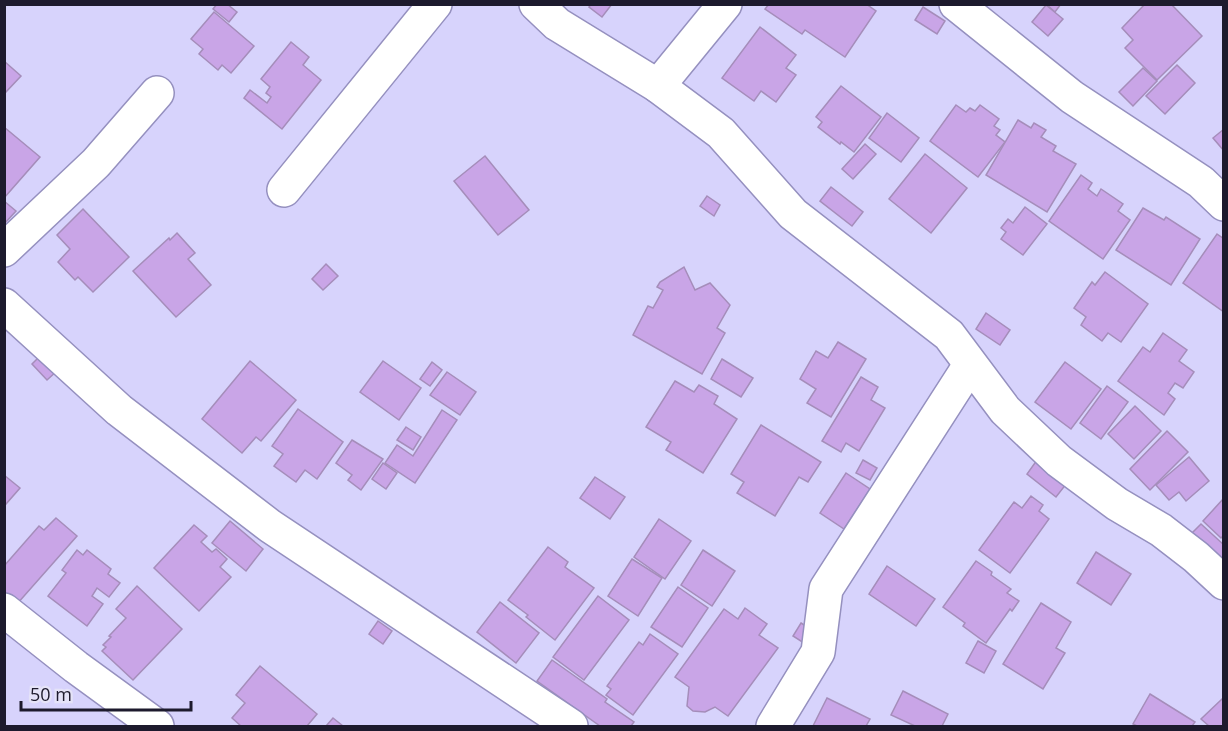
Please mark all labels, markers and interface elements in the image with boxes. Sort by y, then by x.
scale bar [21,674,190,712]
text: 50 m [30,682,72,706]

